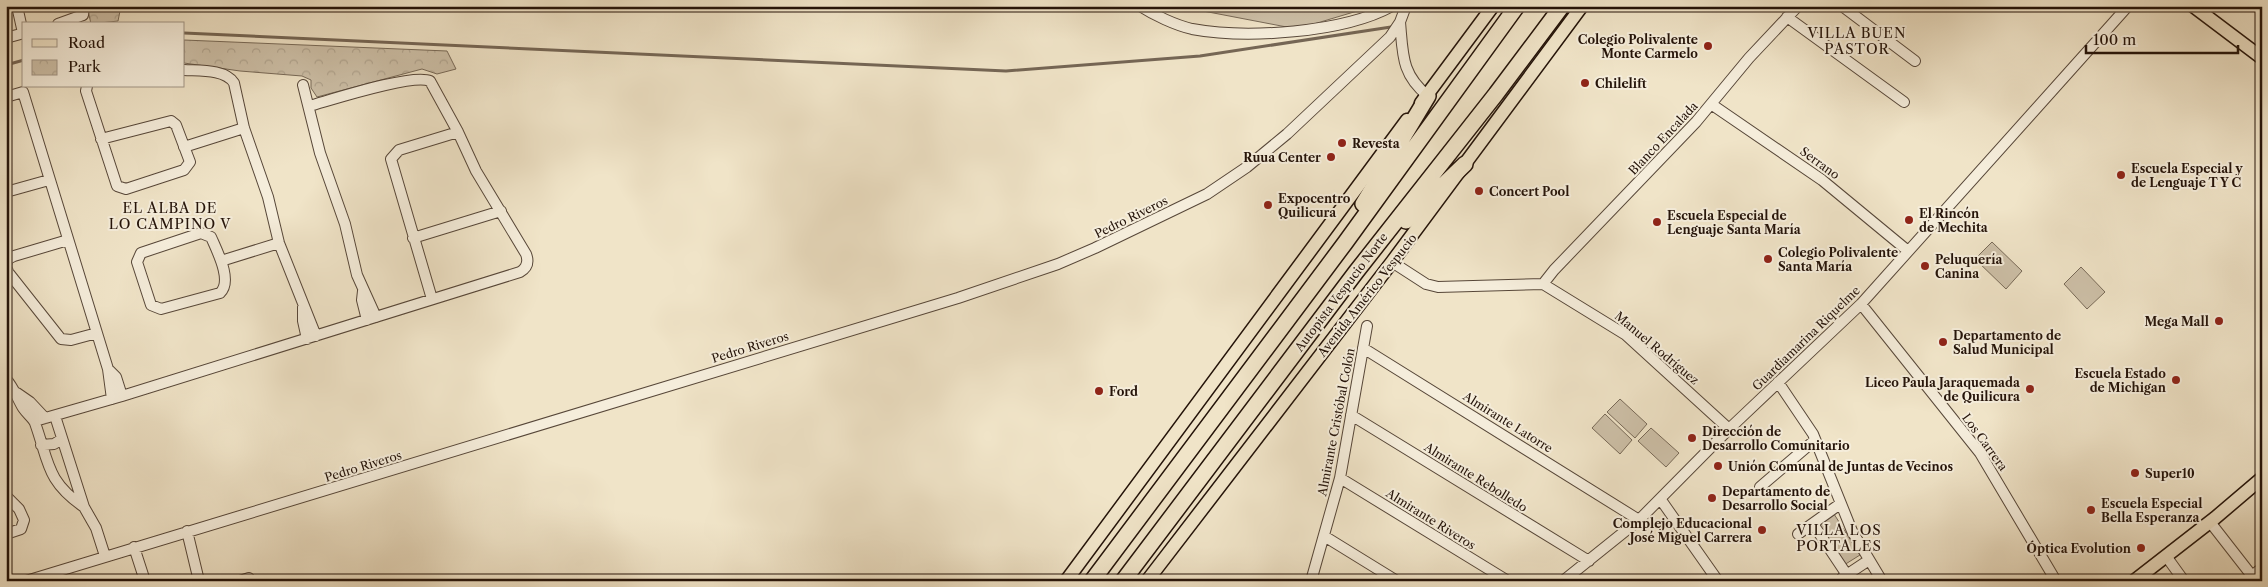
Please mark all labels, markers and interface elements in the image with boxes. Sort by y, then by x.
legend [22,22,185,88]
scale bar [2086,22,2238,54]
district label: VILLA BUEN PASTOR [1807,24,1907,58]
text: 100 m [2093,30,2136,49]
place label: Colegio Polivalente Monte Carmelo [1578,32,1698,61]
text: Road [68,33,105,52]
marker: Colegio Polivalente Monte Carmelo [1702,40,1714,52]
text: Park [68,57,102,76]
place label: Chilelift [1595,76,1647,91]
marker: Chilelift [1579,77,1591,89]
street label: Blanco Encalada [1625,98,1701,178]
place label: Revesta [1352,136,1401,151]
marker: Revesta [1336,137,1348,149]
street label: Serrano [1797,144,1843,182]
place label: Ruua Center [1243,150,1321,165]
marker: Ruua Center [1325,151,1337,163]
place label: Escuela Especial y de Lenguaje T Y C [2131,161,2243,190]
marker: Escuela Especial y de Lenguaje T Y C [2115,169,2127,181]
place label: Concert Pool [1489,184,1569,199]
marker: Concert Pool [1473,185,1485,197]
place label: Expocentro Quilicura [1278,191,1351,220]
street label: Pedro Riveros [1092,193,1170,241]
district label: EL ALBA DE LO CAMPINO V [109,199,231,233]
marker: Expocentro Quilicura [1262,199,1274,211]
place label: El Rincón de Mechita [1919,206,1989,235]
place label: Escuela Especial de Lenguaje Santa María [1667,208,1802,237]
marker: El Rincón de Mechita [1903,214,1915,226]
marker: Escuela Especial de Lenguaje Santa María [1651,216,1663,228]
street label: Autopista Vespucio Norte [1291,229,1391,355]
street label: Avenida Américo Vespucio [1314,231,1420,360]
place label: Colegio Polivalente Santa María [1778,245,1898,274]
place label: Peluquería Canina [1935,252,2003,281]
marker: Colegio Polivalente Santa María [1762,253,1774,265]
marker: Peluquería Canina [1919,260,1931,272]
street label: Guardiamarina Riquelme [1749,282,1863,393]
street label: Manuel Rodríguez [1612,308,1702,388]
place label: Mega Mall [2145,314,2209,329]
marker: Mega Mall [2213,315,2225,327]
street label: Pedro Riveros [710,328,790,366]
place label: Departamento de Salud Municipal [1953,328,2061,357]
marker: Departamento de Salud Municipal [1937,336,1949,348]
street label: Almirante Cristóbal Colón [1314,346,1358,498]
place label: Escuela Estado de Michigan [2074,366,2167,395]
marker: Escuela Estado de Michigan [2170,374,2182,386]
place label: Liceo Paula Jaraquemada de Quilicura [1865,375,2021,404]
marker: Liceo Paula Jaraquemada de Quilicura [2024,383,2036,395]
place label: Ford [1109,384,1138,399]
marker: Ford [1093,385,1105,397]
street label: Almirante Latorre [1460,388,1556,456]
street label: Los Carrera [1959,410,2011,474]
place label: Dirección de Desarrollo Comunitario [1702,424,1850,453]
marker: Dirección de Desarrollo Comunitario [1686,432,1698,444]
street label: Almirante Rebolledo [1421,439,1530,515]
street label: Pedro Riveros [323,447,403,485]
place label: Unión Comunal de Juntas de Vecinos [1728,459,1953,474]
marker: Unión Comunal de Juntas de Vecinos [1712,460,1724,472]
place label: Super10 [2145,466,2195,481]
marker: Super10 [2129,467,2141,479]
place label: Departamento de Desarrollo Social [1722,484,1830,513]
street label: Almirante Riveros [1383,485,1479,553]
marker: Departamento de Desarrollo Social [1706,492,1718,504]
place label: Escuela Especial Bella Esperanza [2101,496,2203,525]
marker: Escuela Especial Bella Esperanza [2085,504,2097,516]
place label: Complejo Educacional José Miguel Carrera [1613,516,1753,545]
district label: VILLA LOS PORTALES [1795,521,1882,555]
marker: Complejo Educacional José Miguel Carrera [1756,524,1768,536]
place label: Óptica Evolution [2027,540,2132,556]
marker: Óptica Evolution [2135,542,2147,554]

